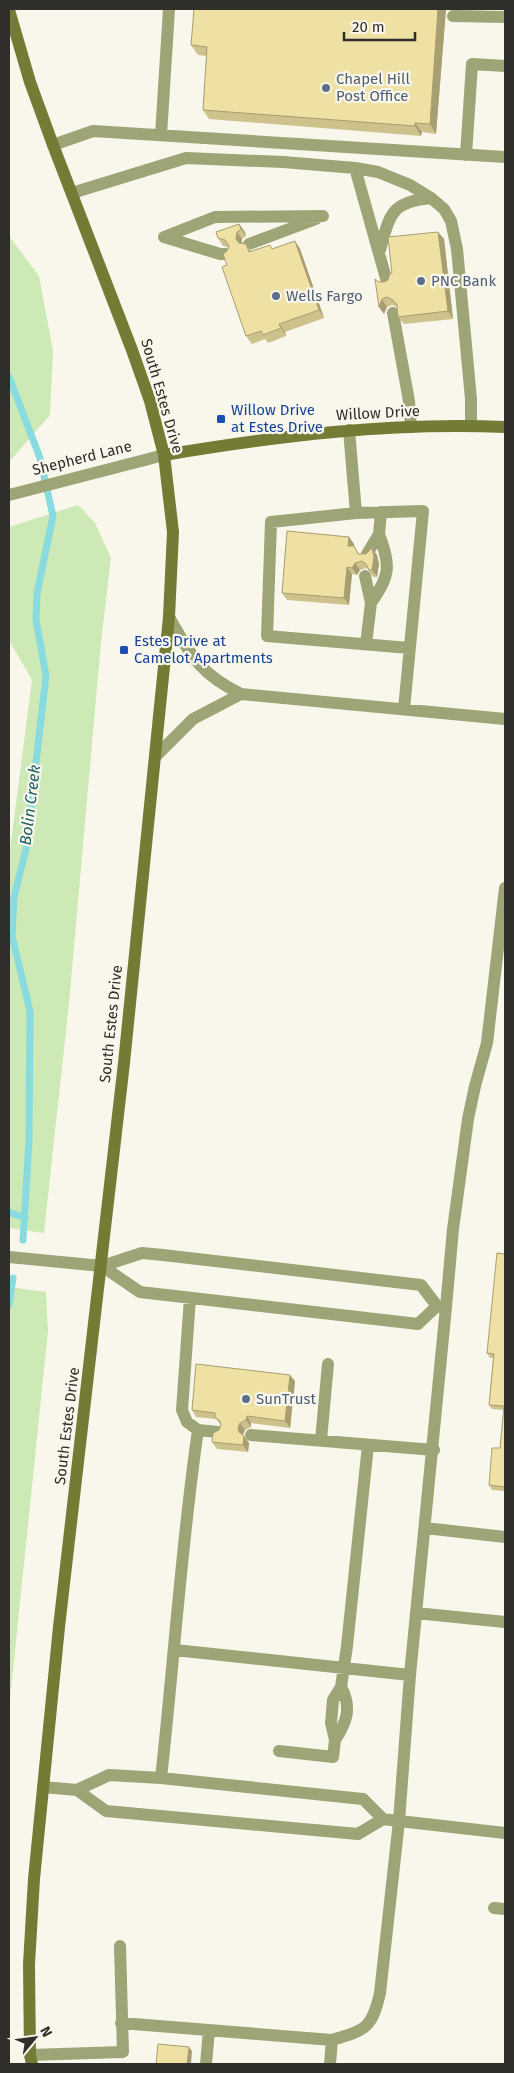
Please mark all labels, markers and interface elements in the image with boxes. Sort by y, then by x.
scale bar [344,10,415,42]
text: 20 m [352,18,385,36]
place label: Chapel Hill Post Office [336,70,410,105]
marker: Chapel Hill Post Office [320,82,332,94]
place label: PNC Bank [431,272,496,290]
marker: PNC Bank [415,275,427,287]
place label: Wells Fargo [286,287,363,305]
marker: Wells Fargo [270,290,282,302]
street label: South Estes Drive [137,337,187,455]
place label: Willow Drive at Estes Drive [231,401,323,436]
street label: Willow Drive [336,402,420,424]
marker: Willow Drive at Estes Drive [215,413,227,425]
street label: Shepherd Lane [30,437,134,479]
place label: Estes Drive at Camelot Apartments [134,632,273,667]
marker: Estes Drive at Camelot Apartments [118,644,130,656]
water label: Bolin Creek [16,763,44,846]
street label: South Estes Drive [96,964,126,1084]
street label: South Estes Drive [51,1366,83,1486]
place label: SunTrust [256,1390,317,1408]
marker: SunTrust [240,1393,252,1405]
north arrow [10,2013,60,2063]
text: N [36,2024,56,2040]

